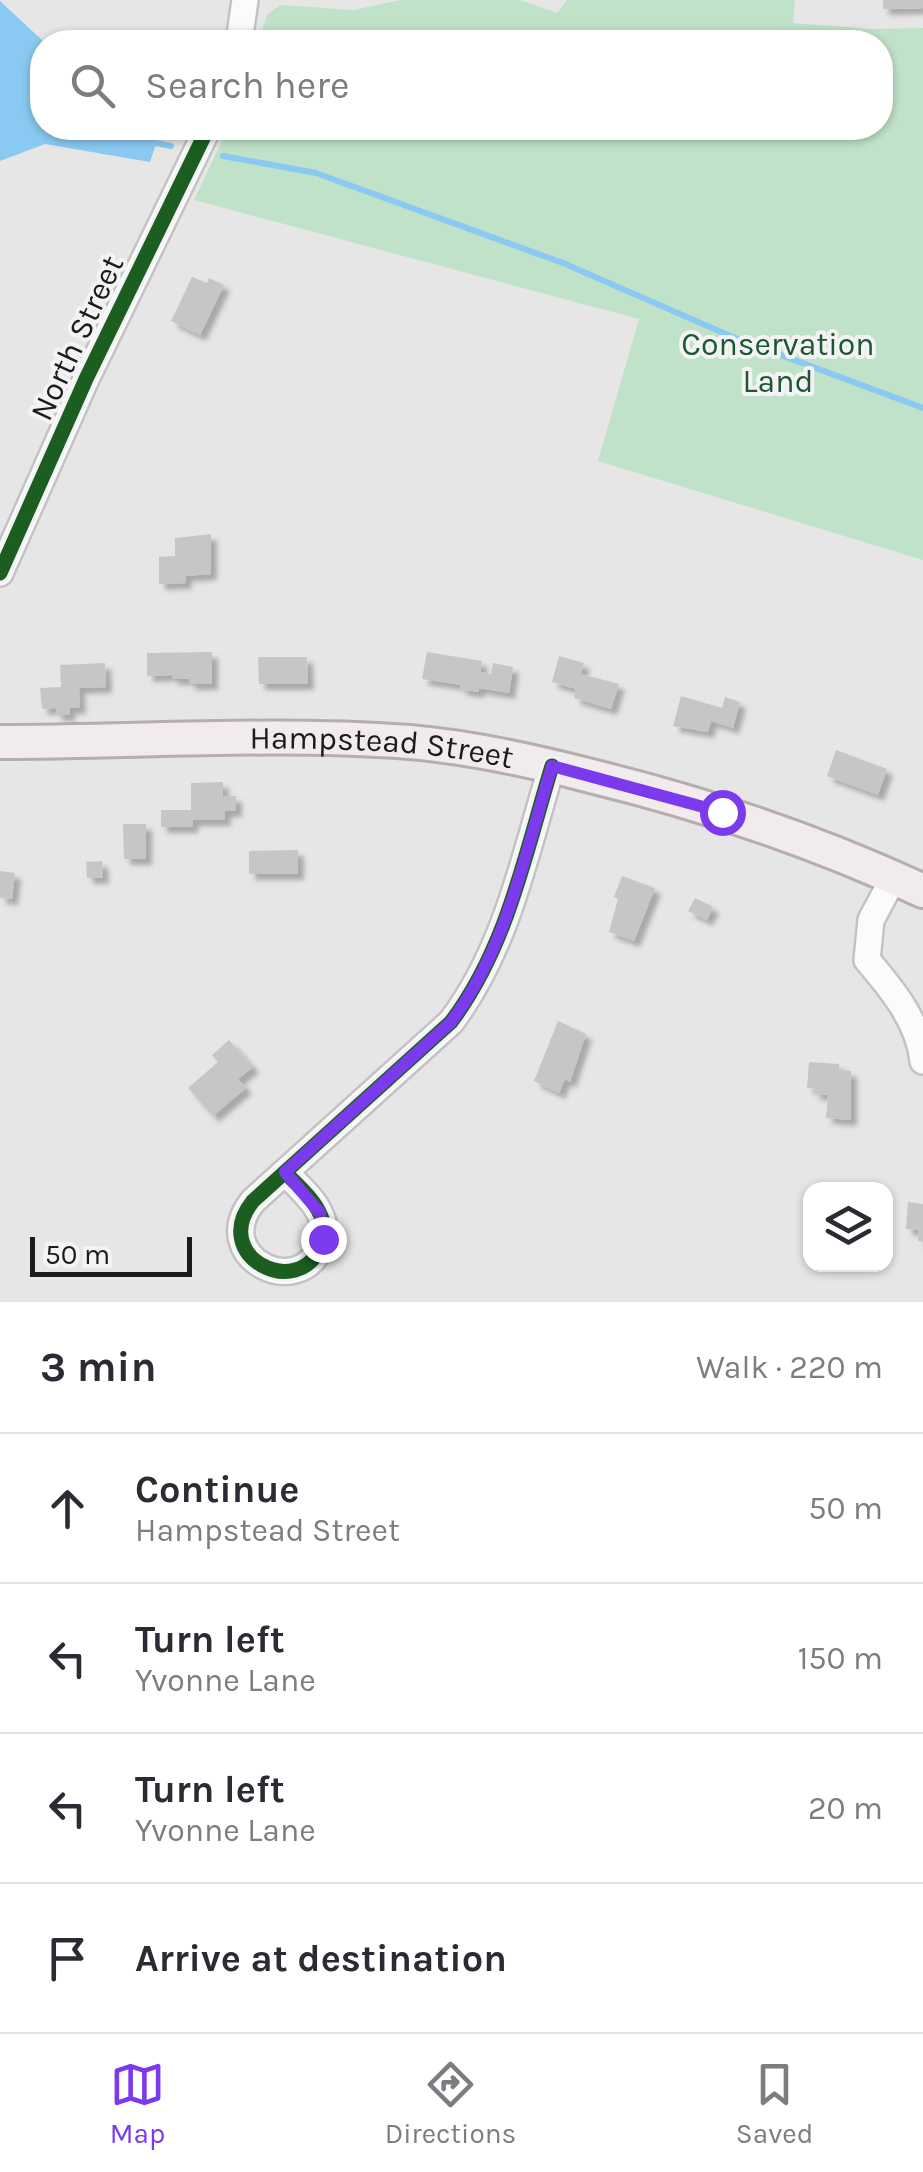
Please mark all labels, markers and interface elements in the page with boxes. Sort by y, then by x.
search box [30,30,893,140]
icon: search [65,58,120,113]
text: Search here [145,63,349,108]
street label: North Street [23,250,131,426]
park label: Conservation Land [681,326,875,400]
street label: Hampstead Street [249,719,517,776]
route start [700,790,746,836]
map controls [803,1182,893,1272]
button: layers [803,1182,893,1272]
route end [301,1217,347,1263]
scale bar [30,1232,192,1276]
text: 50 m [45,1238,110,1271]
text: 3 min [40,1342,157,1392]
text: Walk · 220 m [696,1349,883,1386]
text: Continue [135,1467,299,1512]
icon: ahead [40,1481,95,1536]
text: 50 m [808,1490,883,1527]
text: Hampstead Street [135,1512,400,1549]
text: Turn left [135,1617,285,1662]
icon: left [40,1631,95,1686]
text: 150 m [798,1640,883,1677]
text: Yvonne Lane [135,1662,316,1699]
text: Turn left [135,1767,285,1812]
icon: left [40,1781,95,1836]
text: 20 m [808,1790,883,1827]
text: Yvonne Lane [135,1812,316,1849]
icon: arrive [40,1931,95,1986]
text: Arrive at destination [135,1936,507,1981]
tab: Map [110,2057,165,2150]
tab: Directions [385,2057,516,2150]
tab: Saved [736,2057,813,2150]

